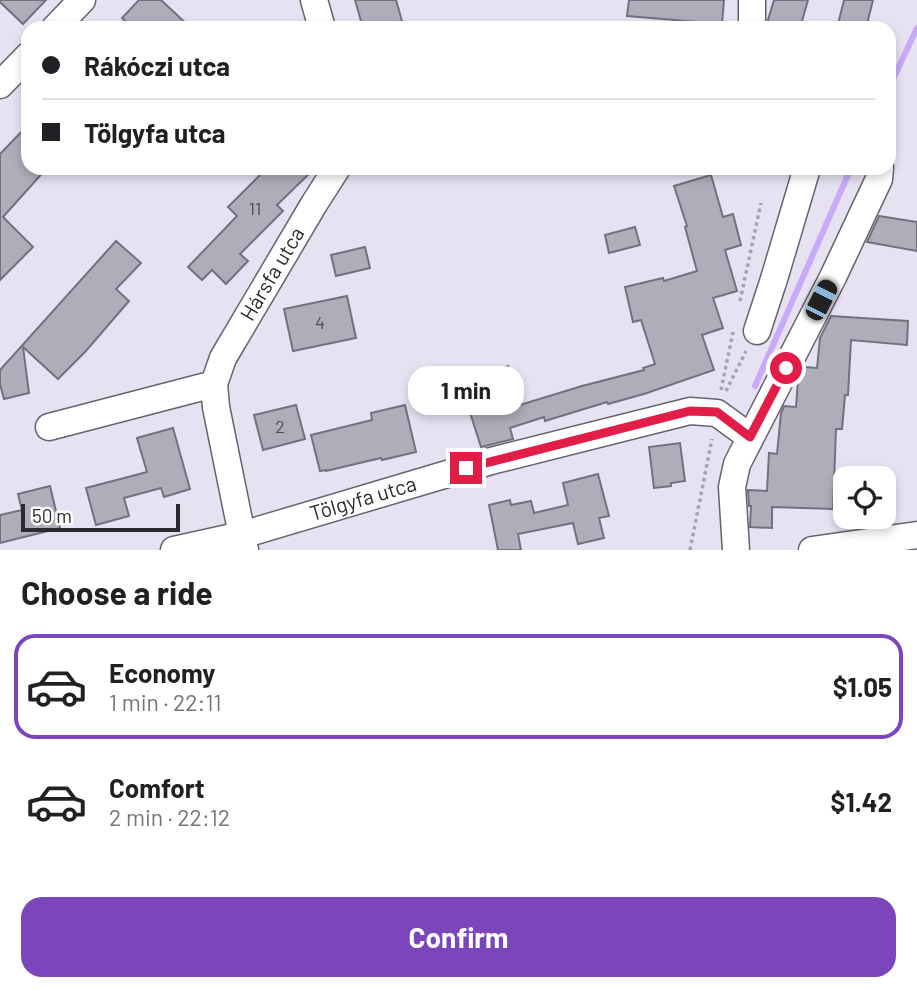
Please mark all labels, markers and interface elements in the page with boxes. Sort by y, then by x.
text: Rákóczi utca [84,50,230,81]
text: Tölgyfa utca [84,117,226,148]
house number: 11 [249,197,261,219]
street label: Hársfa utca [234,222,309,325]
car [803,277,840,323]
house number: 4 [315,311,325,333]
route start [770,352,802,384]
callout: 1 min [408,366,524,416]
text: 1 min [441,376,491,404]
house number: 2 [275,415,285,437]
route end [450,452,482,484]
map controls [833,466,896,529]
button: locate [833,466,896,529]
street label: Tölgyfa utca [306,470,419,525]
scale bar [21,501,180,533]
text: 50 m [32,504,72,527]
text: Choose a ride [21,573,213,611]
icon: car [25,655,88,718]
text: Economy [109,657,215,688]
text: $1.05 [833,671,892,702]
text: 1 min · 22:11 [109,688,222,716]
icon: car [25,770,88,833]
text: Comfort [109,772,205,803]
text: $1.42 [831,786,892,817]
text: 2 min · 22:12 [109,803,230,831]
button: Confirm [21,897,896,977]

